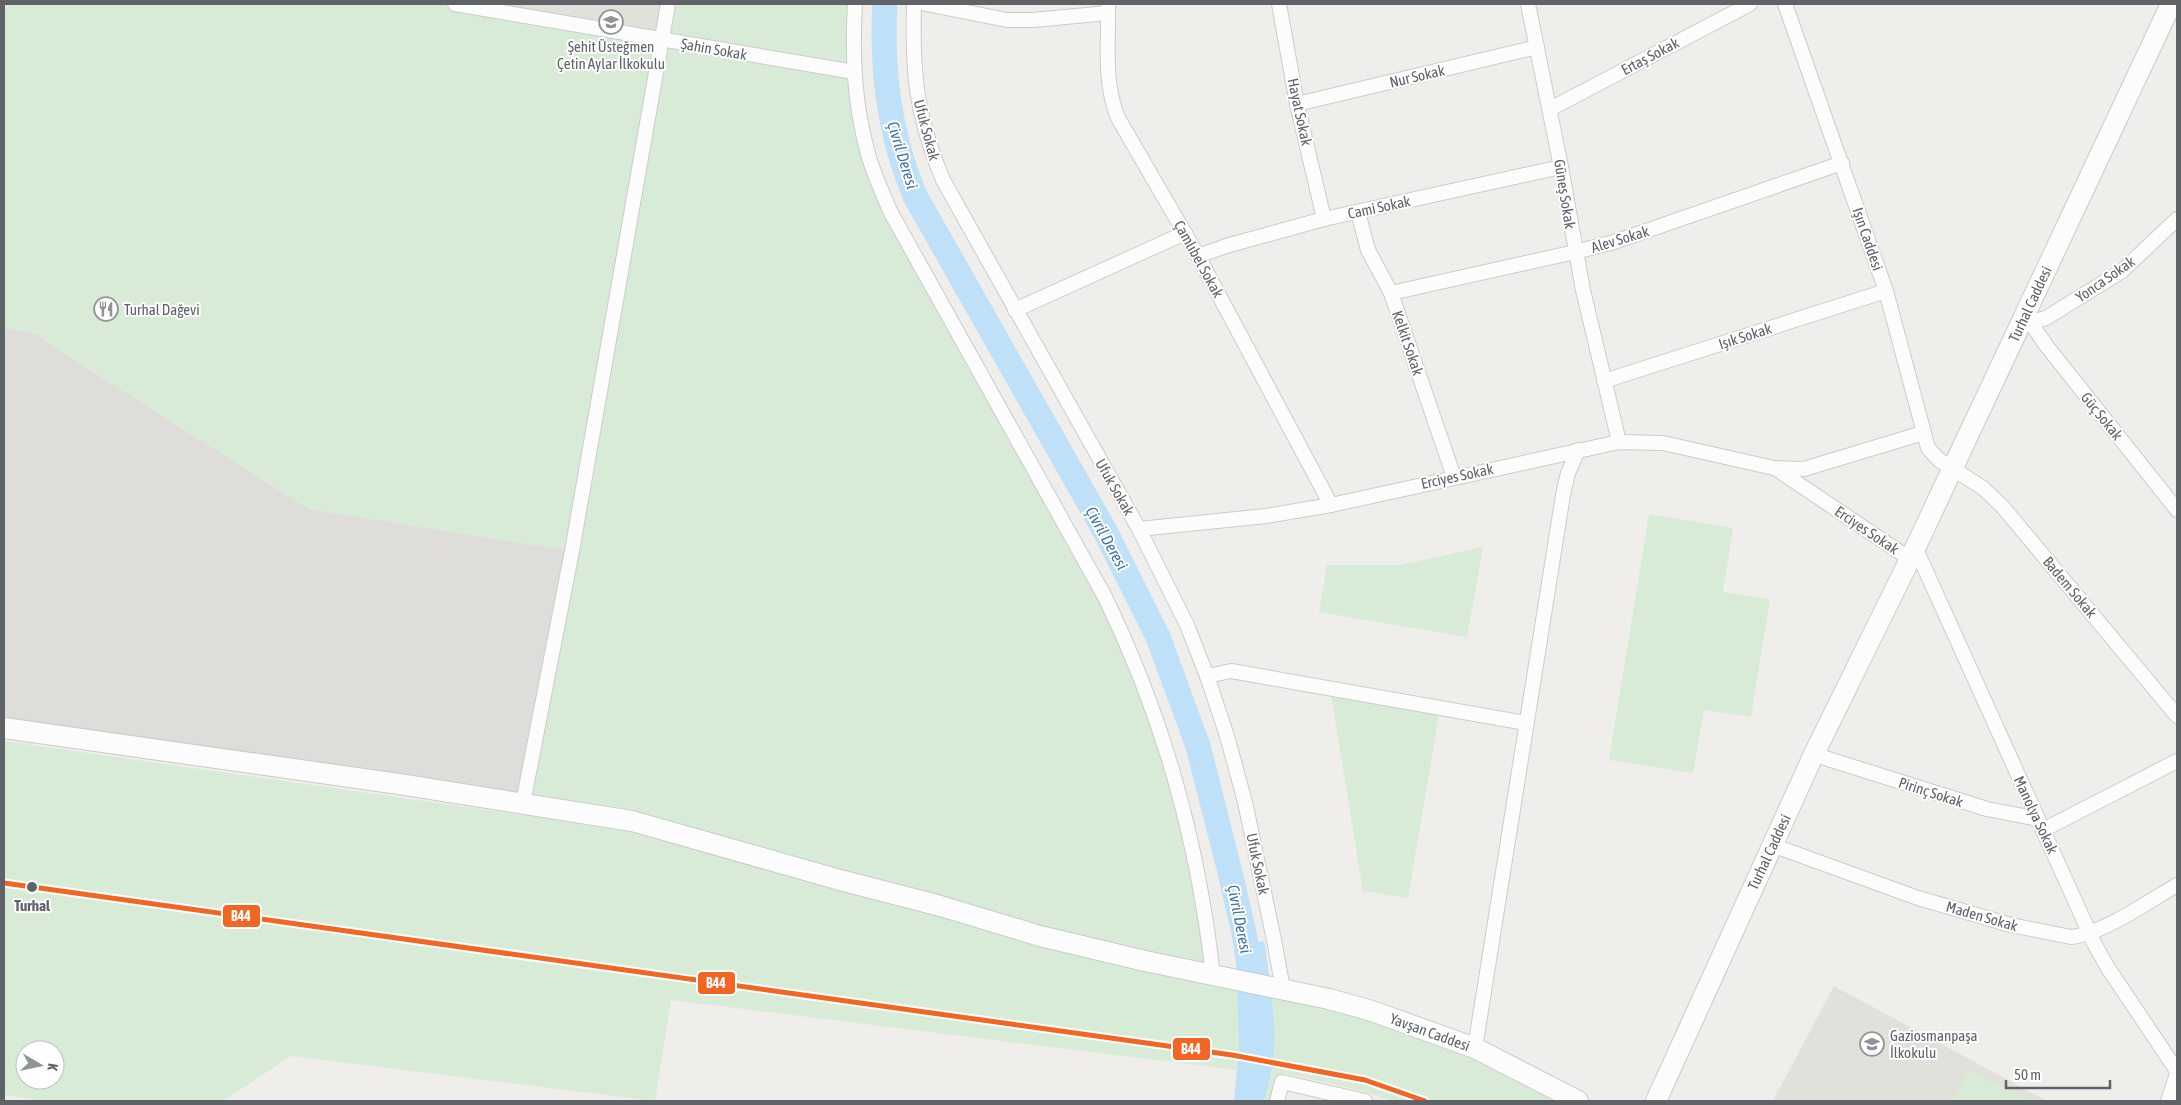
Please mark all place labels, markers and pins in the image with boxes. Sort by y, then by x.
school or university icon: Şehit Üsteğmen Çetin Aylar İlkokulu [598,9,624,35]
place label: Şehit Üsteğmen Çetin Aylar İlkokulu [557,38,665,72]
restaurant icon: Turhal Dağevi [93,296,119,322]
place label: Turhal Dağevi [124,301,200,318]
marker: Turhal [25,880,39,894]
place label: Turhal [14,897,51,914]
place label: Gaziosmanpaşa İlkokulu [1890,1027,1978,1061]
school or university icon: Gaziosmanpaşa İlkokulu [1859,1031,1885,1057]

